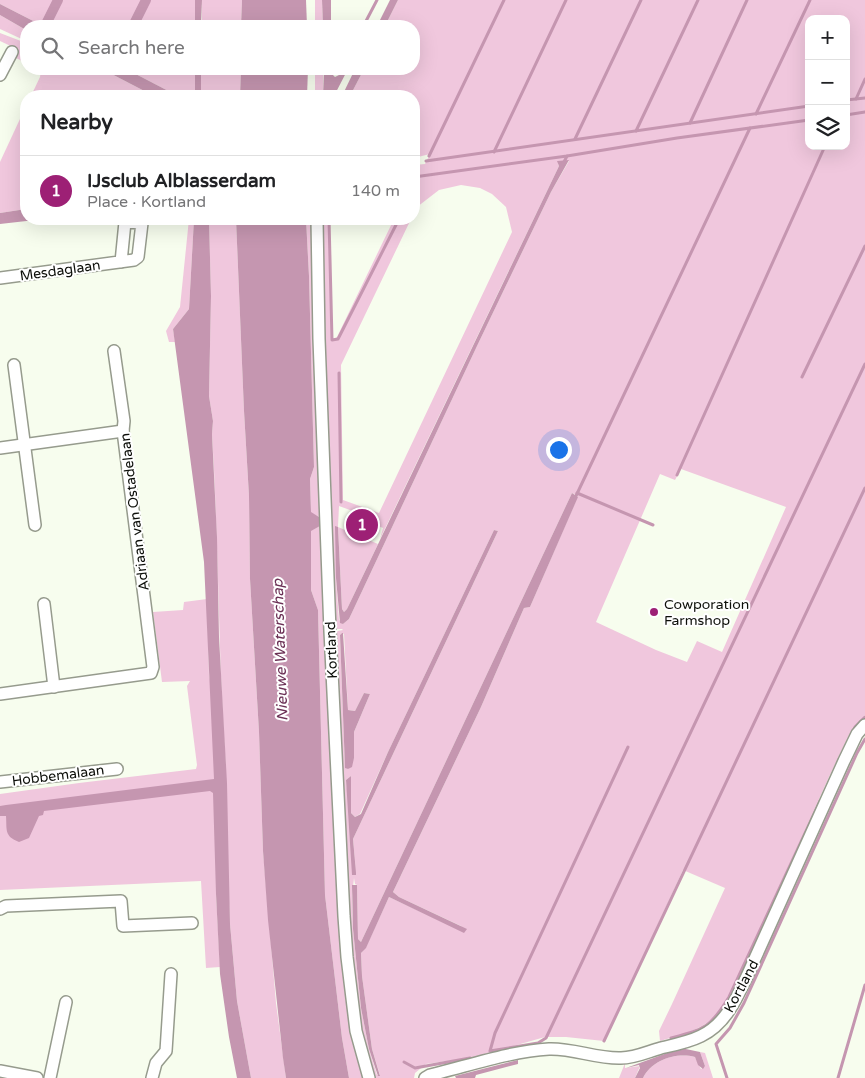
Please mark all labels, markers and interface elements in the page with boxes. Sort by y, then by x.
map controls [805,15,850,150]
button: + [805,15,850,60]
search box [20,20,420,75]
icon: search [38,34,66,62]
text: Search here [78,37,185,59]
button: − [805,60,850,105]
button: layers [805,105,850,150]
text: Nearby [40,110,113,135]
text: IJsclub Alblasserdam [87,170,276,192]
text: 1 [51,181,61,201]
text: 140 m [351,181,400,201]
text: Place · Kortland [87,192,206,212]
street label: Mesdaglaan [19,256,101,285]
street label: Adriaan van Ostadelaan [116,432,153,592]
your location [546,437,572,463]
pin: 1 [346,506,378,544]
water label: Nieuwe Waterschap [268,577,291,721]
place label: Cowporation Farmshop [664,596,749,629]
marker: Cowporation Farmshop [648,606,660,618]
street label: Kortland [322,621,341,679]
street label: Hobbemalaan [11,761,105,790]
street label: Kortland [720,957,762,1016]

